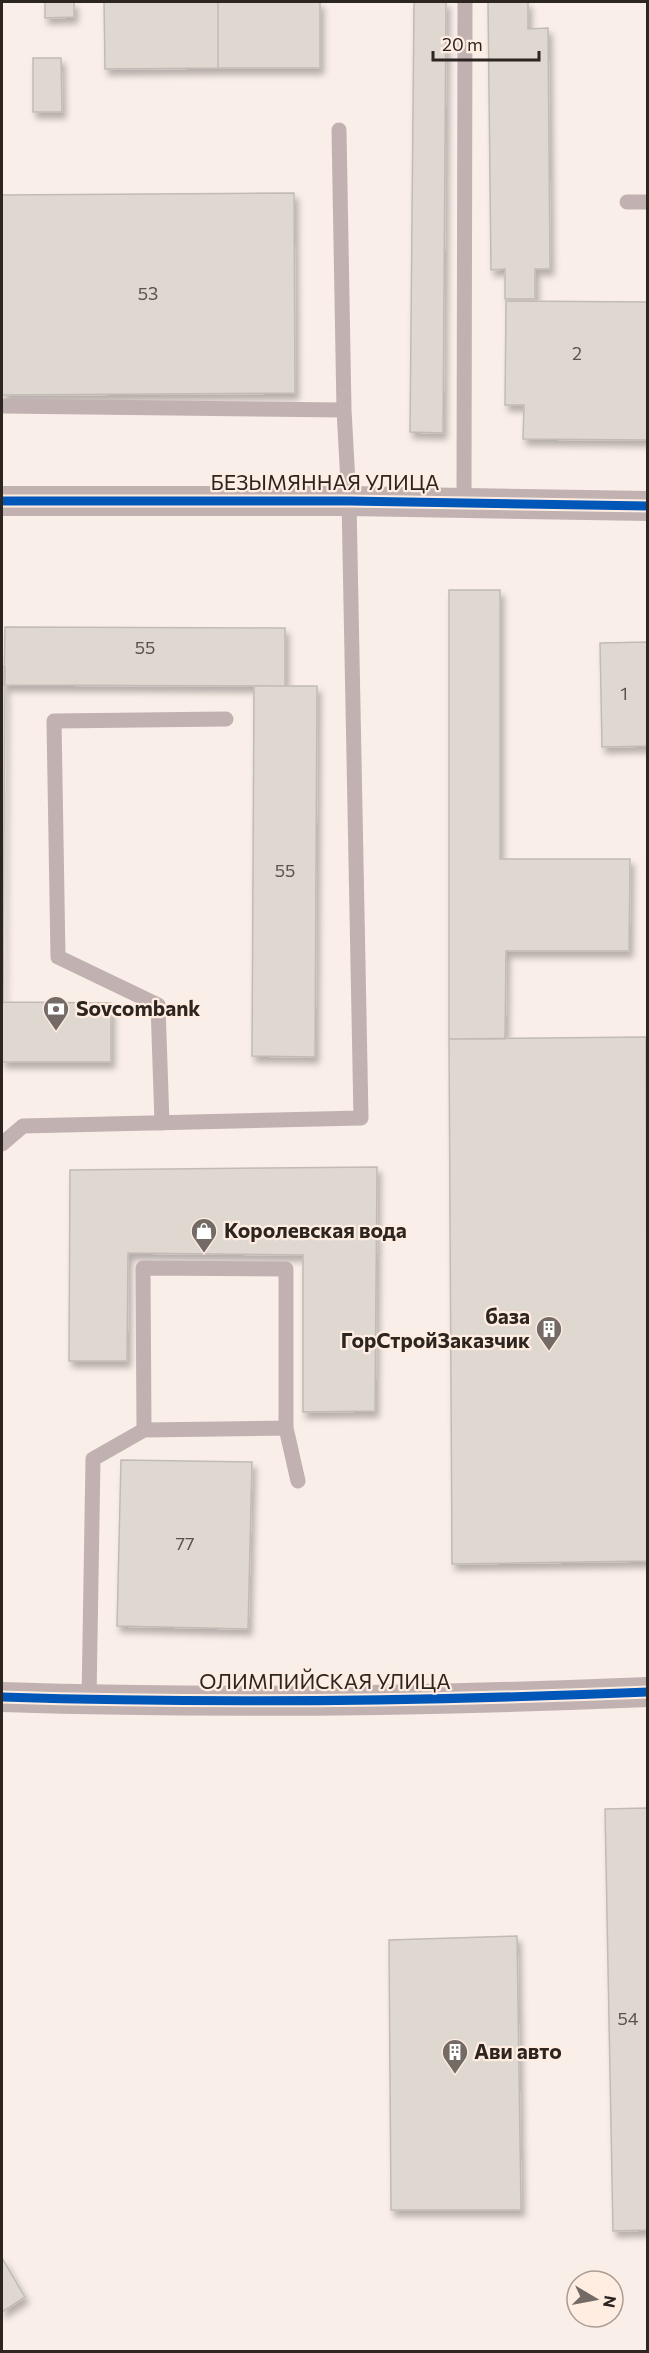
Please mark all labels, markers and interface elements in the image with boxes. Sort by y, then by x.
scale bar [433,24,540,62]
text: 20 m [442,33,483,55]
house number: 53 [138,282,158,304]
house number: 2 [572,342,582,364]
street label: БЕЗЫМЯННАЯ УЛИЦА [211,469,439,494]
house number: 55 [135,636,155,658]
house number: 1 [620,682,628,704]
house number: 55 [275,859,295,881]
bank icon: Sovcombank [41,994,71,1032]
place label: Sovcombank [76,995,200,1020]
shop icon: Королевская вода [189,1216,219,1254]
place label: Королевская вода [224,1217,407,1242]
place label: база ГорСтройЗаказчик [341,1303,530,1352]
building icon: база ГорСтройЗаказчик [534,1314,564,1352]
house number: 77 [175,1532,195,1554]
street label: ОЛИМПИЙСКАЯ УЛИЦА [199,1668,451,1693]
house number: 54 [617,2007,639,2029]
building icon: Ави авто [440,2037,470,2075]
place label: Ави авто [474,2038,562,2063]
north arrow [565,2269,625,2329]
text: N [600,2294,621,2309]

